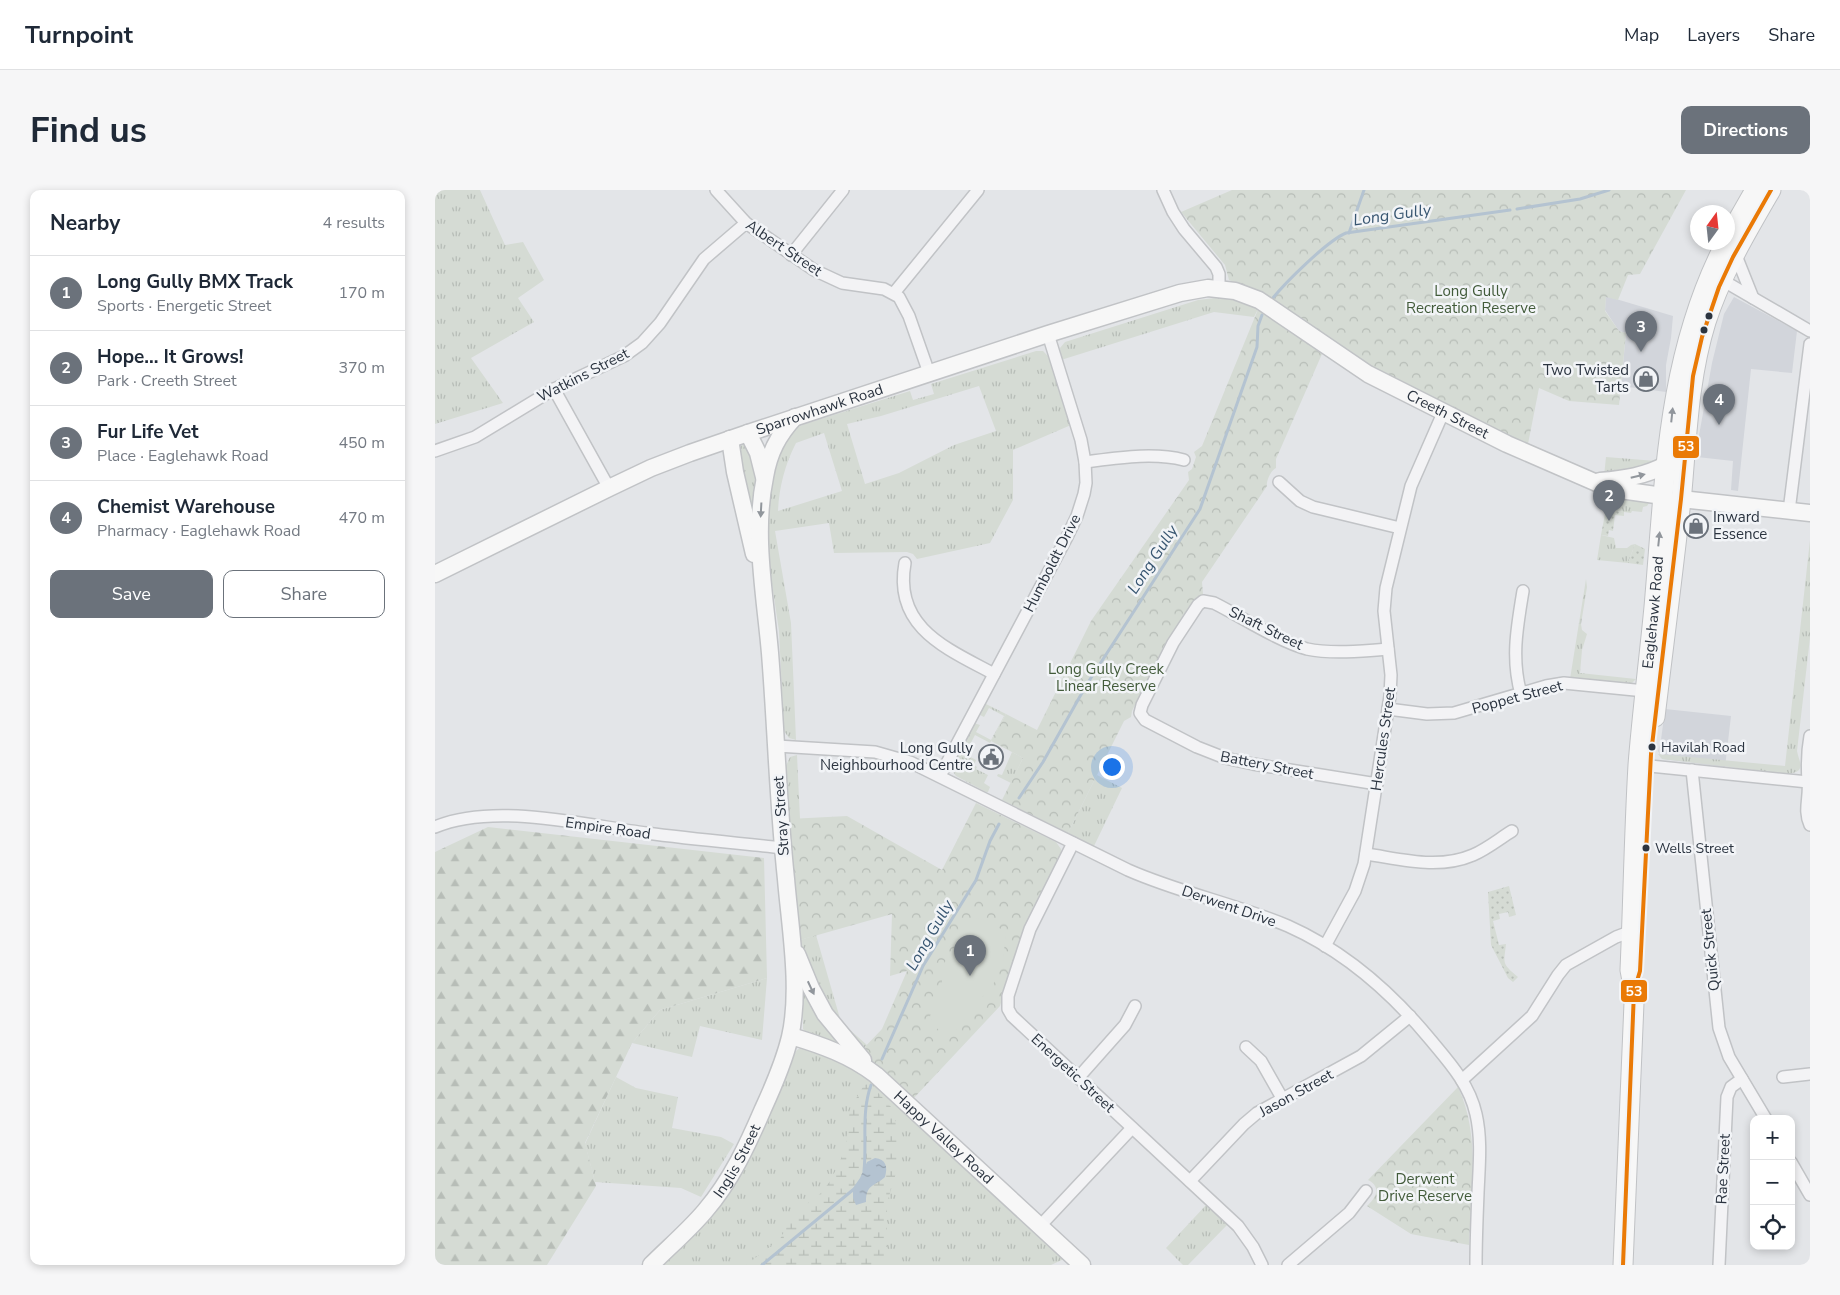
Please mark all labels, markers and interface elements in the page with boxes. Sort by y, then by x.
text: Turnpoint [25,19,133,51]
text: Map [1624,23,1659,47]
text: Layers [1687,23,1740,47]
text: Share [1768,23,1815,47]
button: Directions [1681,106,1810,154]
text: Find us [30,107,147,154]
water label: Long Gully [1352,199,1433,231]
north arrow [1690,205,1735,250]
text: Nearby [50,209,120,237]
text: 4 results [323,212,385,234]
street label: Albert Street [742,215,827,281]
text: Long Gully BMX Track [97,269,293,295]
park label: Long Gully Recreation Reserve [1406,281,1536,318]
text: 1 [61,282,71,304]
text: 170 m [338,282,385,304]
text: Sports · Energetic Street [97,295,271,317]
pin: 3 [1625,311,1657,352]
unlabelled marker [1704,311,1714,321]
unlabelled marker [1699,325,1709,335]
street label: Watkins Street [534,343,633,407]
text: Hope... It Grows! [97,344,243,370]
text: 2 [61,357,71,379]
text: 370 m [338,357,385,379]
place label: Two Twisted Tarts [1543,360,1629,397]
shop icon: Two Twisted Tarts [1633,366,1659,392]
text: Park · Creeth Street [97,370,237,392]
street label: Sparrowhawk Road [753,379,886,440]
pin: 4 [1703,384,1735,425]
street label: Creeth Street [1403,385,1493,444]
one-way arrow [1668,407,1676,423]
text: Fur Life Vet [97,419,199,445]
text: 3 [61,432,71,454]
text: 450 m [338,432,385,454]
line badge: 53 [1672,435,1700,459]
text: 53 [1678,437,1694,456]
text: Place · Eaglehawk Road [97,445,269,467]
one-way arrow [1630,472,1646,480]
pin: 2 [1593,480,1625,521]
text: Chemist Warehouse [97,494,275,520]
one-way arrow [756,502,764,518]
text: 4 [61,507,71,529]
text: 470 m [338,507,385,529]
place label: Inward Essence [1713,507,1767,544]
street label: Humboldt Drive [1019,511,1085,615]
shop icon: Inward Essence [1683,513,1709,539]
text: Pharmacy · Eaglehawk Road [97,520,301,542]
water label: Long Gully [1122,520,1184,598]
one-way arrow [1655,531,1663,547]
street label: Eaglehawk Road [1638,555,1668,670]
button: Save [50,570,213,618]
button: Share [223,570,385,618]
street label: Shaft Street [1225,601,1307,655]
park label: Long Gully Creek Linear Reserve [1048,659,1164,696]
street label: Poppet Street [1469,675,1565,719]
street label: Hercules Street [1366,685,1400,792]
place label: Long Gully Neighbourhood Centre [820,738,973,775]
place label: Havilah Road [1661,738,1745,757]
marker: Havilah Road [1647,742,1657,752]
public building icon: Long Gully Neighbourhood Centre [978,744,1004,770]
street label: Battery Street [1219,746,1316,784]
your location [1099,754,1125,780]
street label: Stray Street [768,775,794,857]
street label: Empire Road [564,812,652,844]
place label: Wells Street [1655,839,1734,858]
marker: Wells Street [1641,843,1651,853]
street label: Derwent Drive [1179,880,1279,932]
water label: Long Gully [901,895,959,975]
street label: Quick Street [1696,907,1724,992]
pin: 1 [954,935,986,976]
line badge: 53 [1620,979,1648,1003]
one-way arrow [807,981,815,995]
text: 53 [1626,982,1642,1001]
street label: Energetic Street [1027,1029,1120,1118]
street label: Jason Street [1255,1064,1337,1122]
street label: Happy Valley Road [889,1086,998,1188]
map controls [1750,1115,1795,1250]
button: + [1750,1115,1795,1160]
street label: Inglis Street [709,1120,765,1202]
street label: Rae Street [1711,1132,1735,1205]
button: − [1750,1160,1795,1205]
park label: Derwent Drive Reserve [1378,1169,1472,1206]
button: locate [1750,1205,1795,1250]

